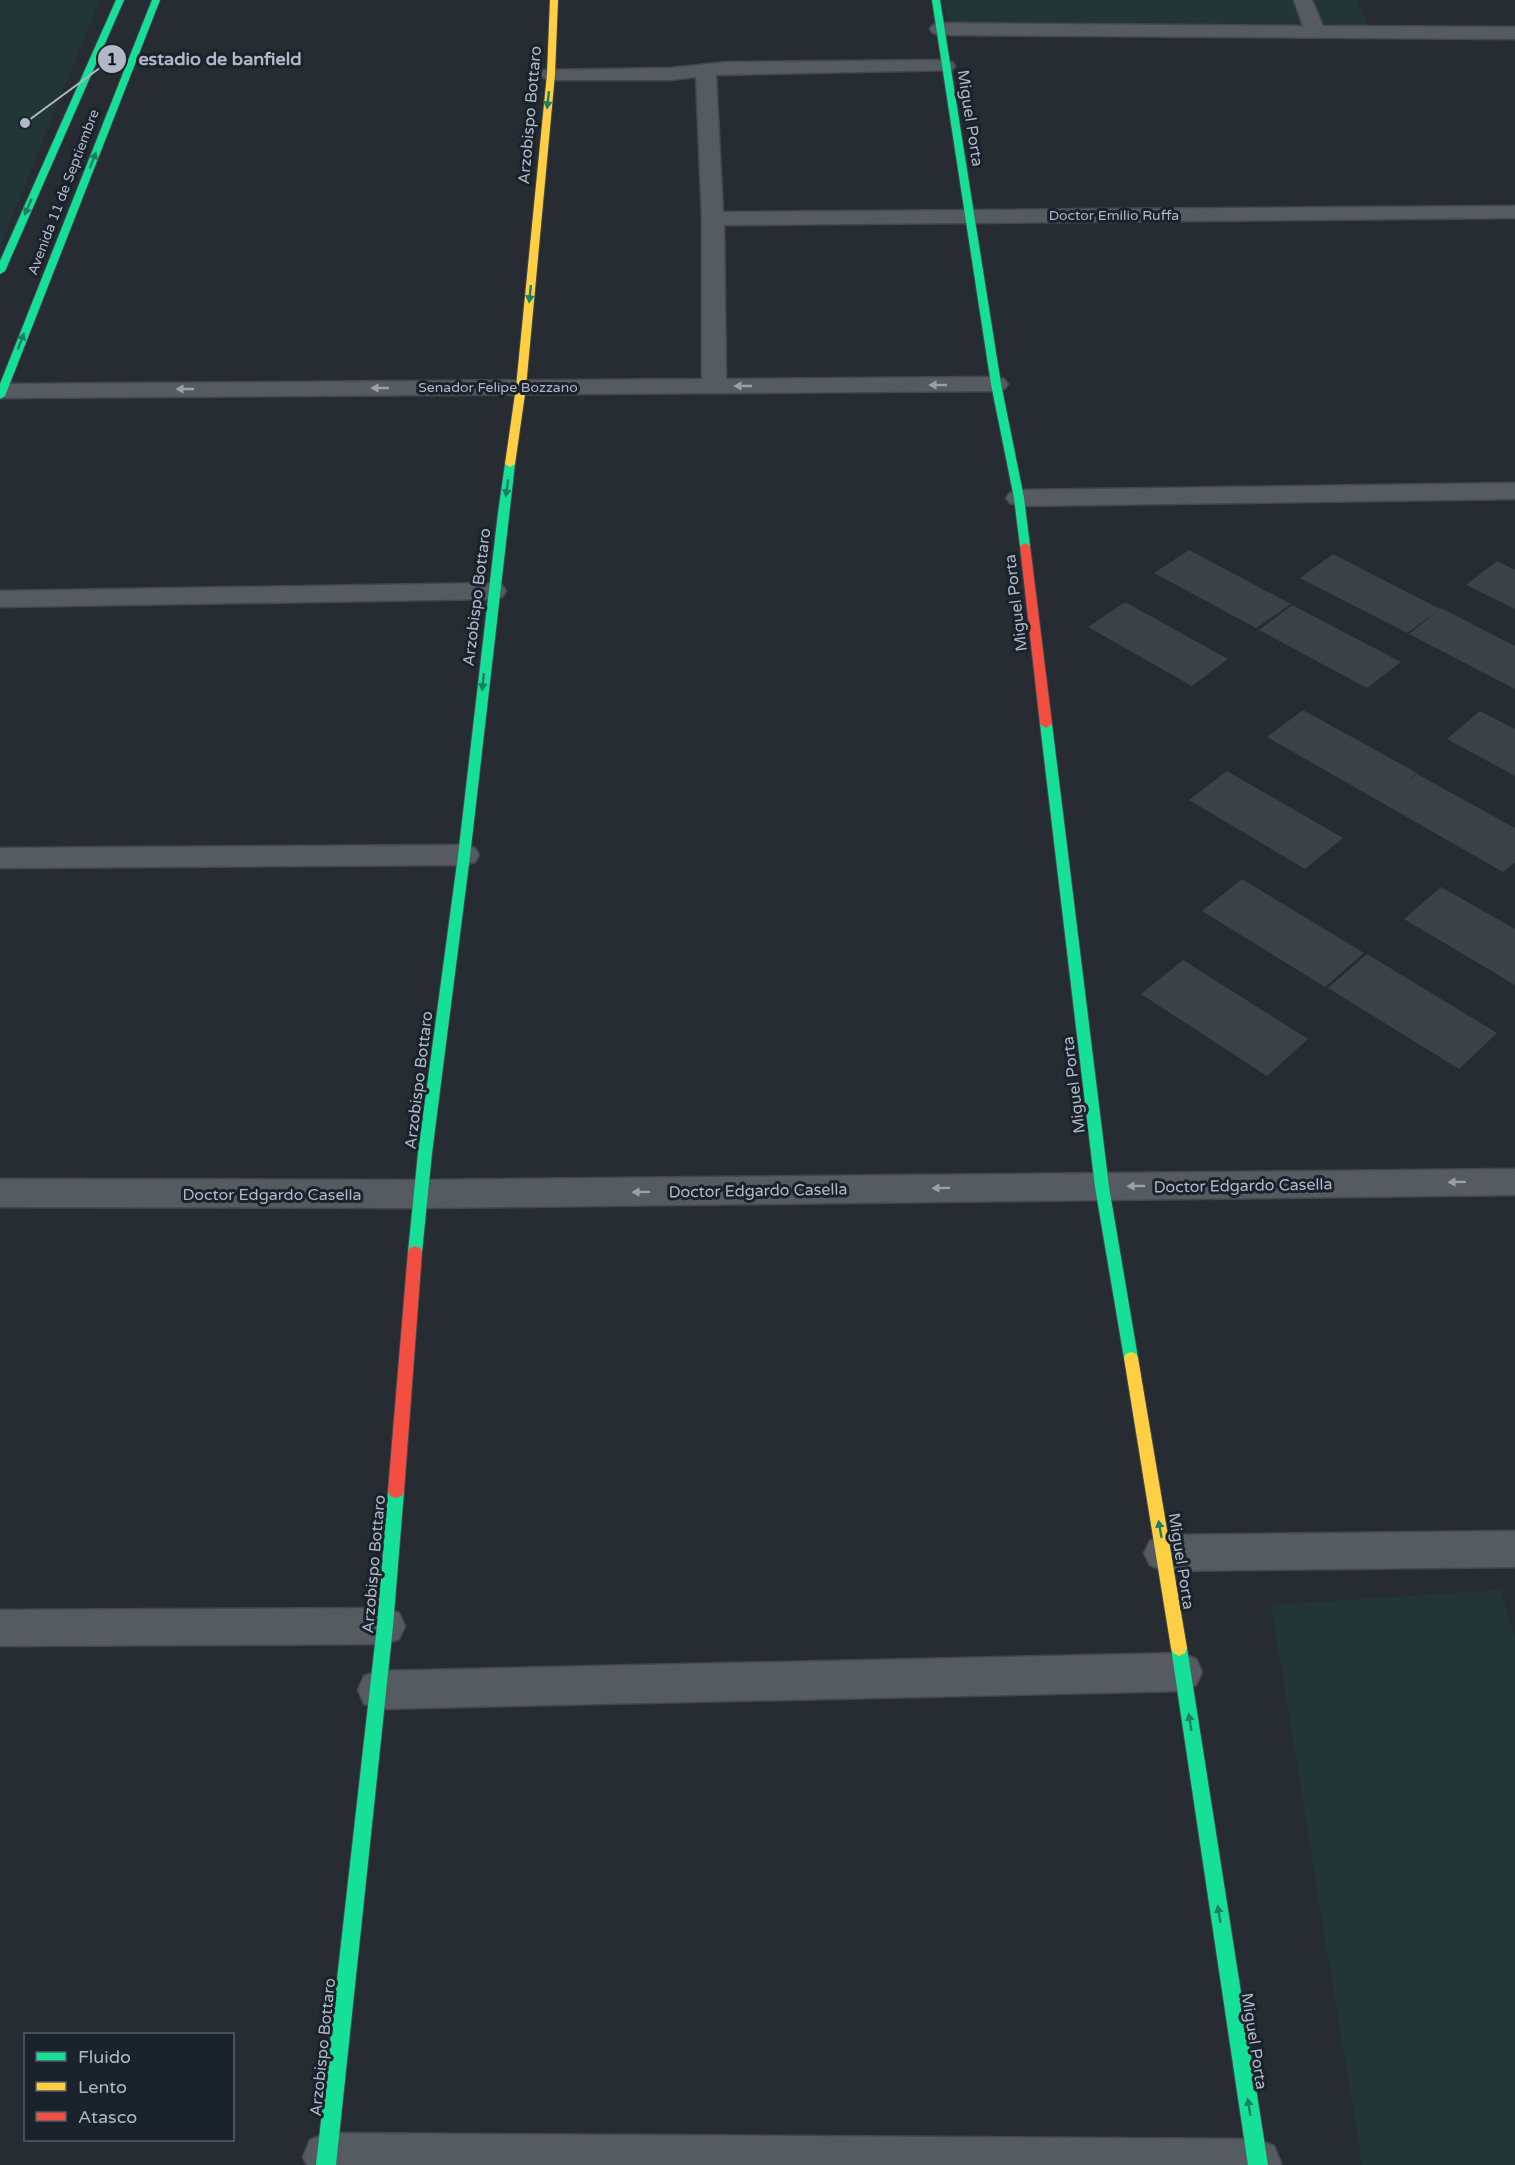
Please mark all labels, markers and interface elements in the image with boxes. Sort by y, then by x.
callout: estadio de banfield [97,41,314,77]
street label: Arzobispo Bottaro [514,45,546,185]
text: 1 [106,48,118,70]
text: estadio de banfield [138,48,302,70]
street label: Miguel Porta [952,68,988,168]
one-way arrow [543,91,553,110]
street label: Avenida 11 de Septiembre [24,107,103,277]
one-way arrow [89,151,98,169]
one-way arrow [24,199,33,216]
street label: Doctor Emilio Ruffa [1049,207,1179,224]
one-way arrow [525,285,535,304]
one-way arrow [17,332,27,350]
street label: Senador Felipe Bozzano [418,379,578,396]
one-way arrow [928,380,947,390]
one-way arrow [733,381,752,391]
one-way arrow [370,383,389,393]
one-way arrow [175,384,194,394]
one-way arrow [502,479,511,498]
street label: Arzobispo Bottaro [459,527,495,667]
street label: Miguel Porta [1000,553,1032,653]
one-way arrow [478,672,488,691]
street label: Arzobispo Bottaro [401,1010,437,1150]
street label: Miguel Porta [1058,1035,1090,1135]
street label: Doctor Edgardo Casella [1153,1174,1333,1198]
one-way arrow [1447,1177,1466,1187]
street label: Doctor Edgardo Casella [668,1179,848,1203]
one-way arrow [1126,1181,1145,1191]
one-way arrow [931,1183,950,1193]
street label: Doctor Edgardo Casella [183,1185,361,1205]
one-way arrow [631,1187,650,1197]
street label: Arzobispo Bottaro [358,1494,390,1634]
street label: Miguel Porta [1163,1511,1199,1611]
one-way arrow [1155,1519,1164,1538]
one-way arrow [1185,1712,1194,1731]
one-way arrow [1215,1905,1224,1924]
street label: Arzobispo Bottaro [306,1977,340,2117]
street label: Miguel Porta [1236,1991,1272,2091]
legend [24,2033,234,2141]
text: Fluido [78,2046,131,2068]
text: Lento [78,2076,127,2098]
one-way arrow [1244,2098,1253,2117]
text: Atasco [78,2106,137,2128]

